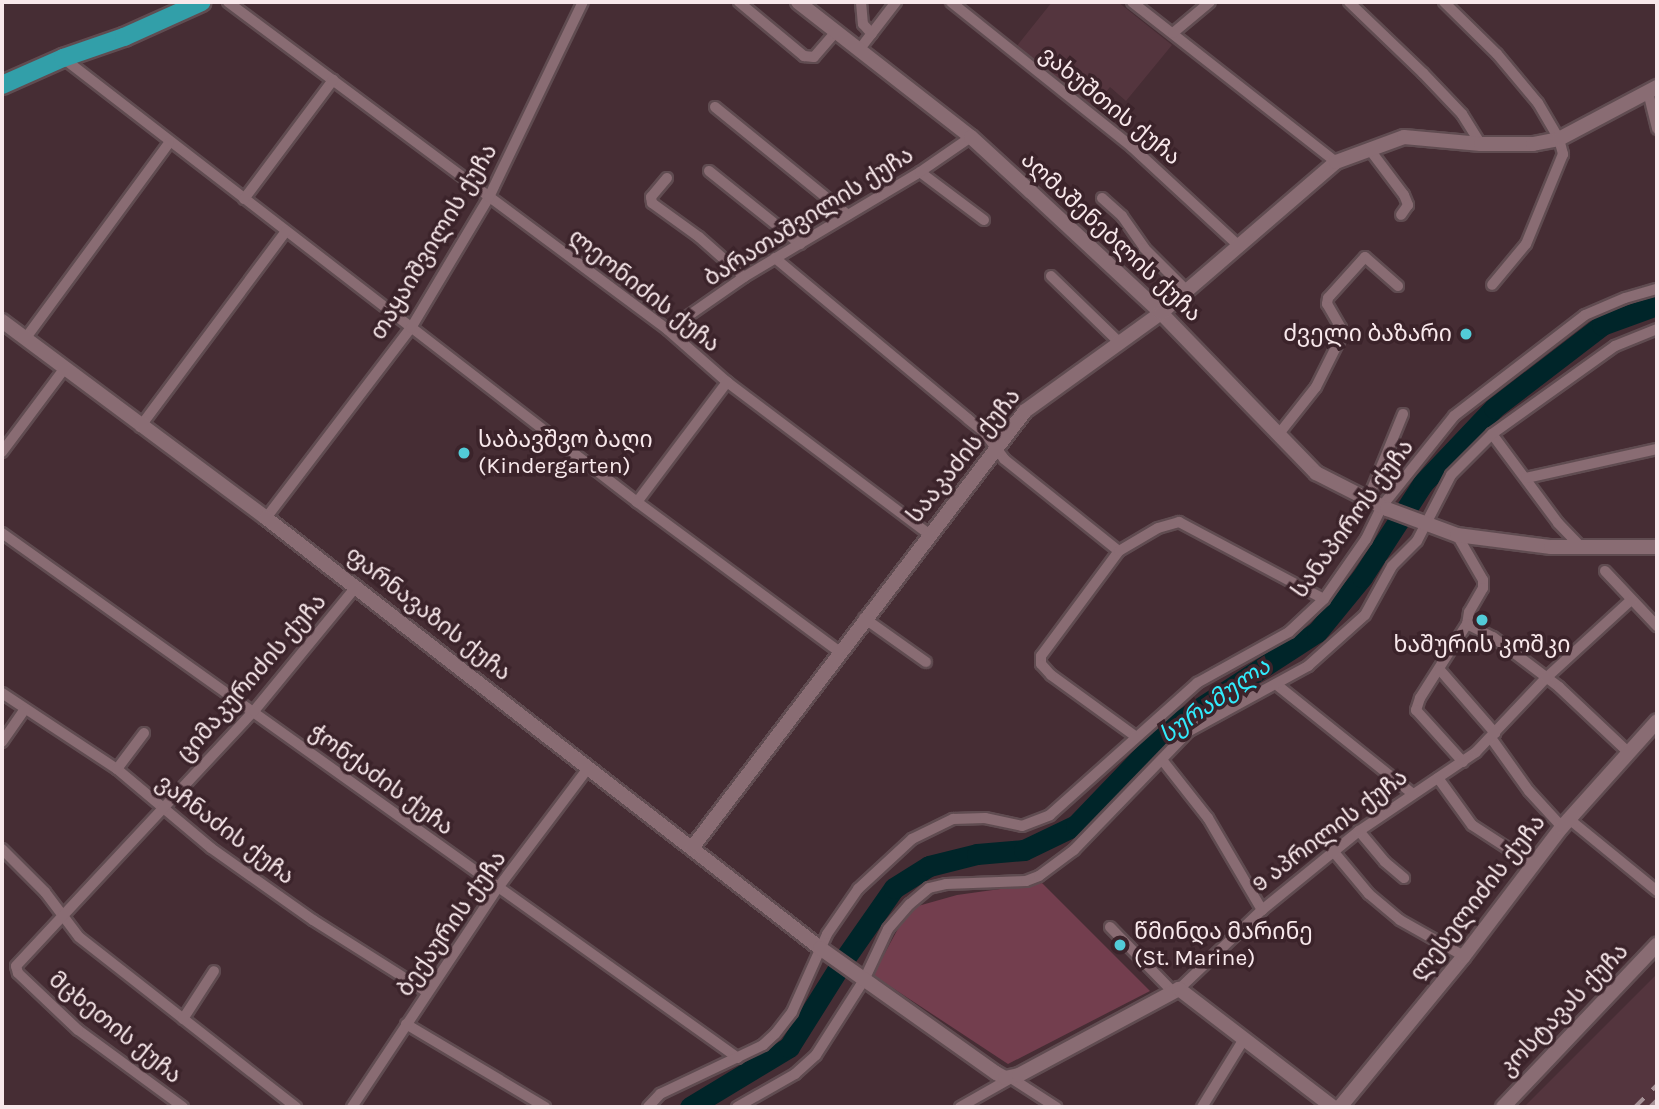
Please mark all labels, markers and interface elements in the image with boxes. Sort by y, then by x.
street label: ვახუშთის ქუჩა [1034,41,1186,171]
street label: თაყაიშვილის ქუჩა [365,139,503,345]
street label: ბარათაშვილის ქუჩა [699,141,919,293]
street label: აღმაშენებლის ქუჩა [1015,146,1207,328]
street label: ლეონიძის ქუჩა [563,223,725,359]
place label: ძველი ბაზარი [1283,320,1452,348]
marker: ძველი ბაზარი [1458,326,1474,342]
street label: სააკაძის ქუჩა [901,383,1027,529]
place label: საბავშვო ბაღი (Kindergarten) [478,426,653,480]
street label: სანაპიროს ქუჩა [1286,434,1420,604]
marker: საბავშვო ბაღი (Kindergarten) [456,445,472,461]
street label: ფარნავაზის ქუჩა [340,541,516,687]
street label: ციმაკურიძის ქუჩა [171,588,333,768]
marker: ხაშურის კოშკი [1474,612,1490,628]
place label: ხაშურის კოშკი [1393,631,1571,659]
water label: სურამულა [1154,652,1276,750]
street label: ჭონქაძის ქუჩა [303,718,459,842]
street label: 9 აპრილის ქუჩა [1247,764,1413,898]
street label: ვაჩნაძის ქუჩა [150,769,300,891]
street label: ლესელიძის ქუჩა [1404,809,1552,987]
street label: ბექაურის ქუჩა [391,846,513,1002]
place label: წმინდა მარინე (St. Marine) [1134,918,1313,972]
marker: წმინდა მარინე (St. Marine) [1112,937,1128,953]
street label: კოსტავას ქუჩა [1494,938,1634,1082]
street label: მცხეთის ქუჩა [43,966,187,1090]

